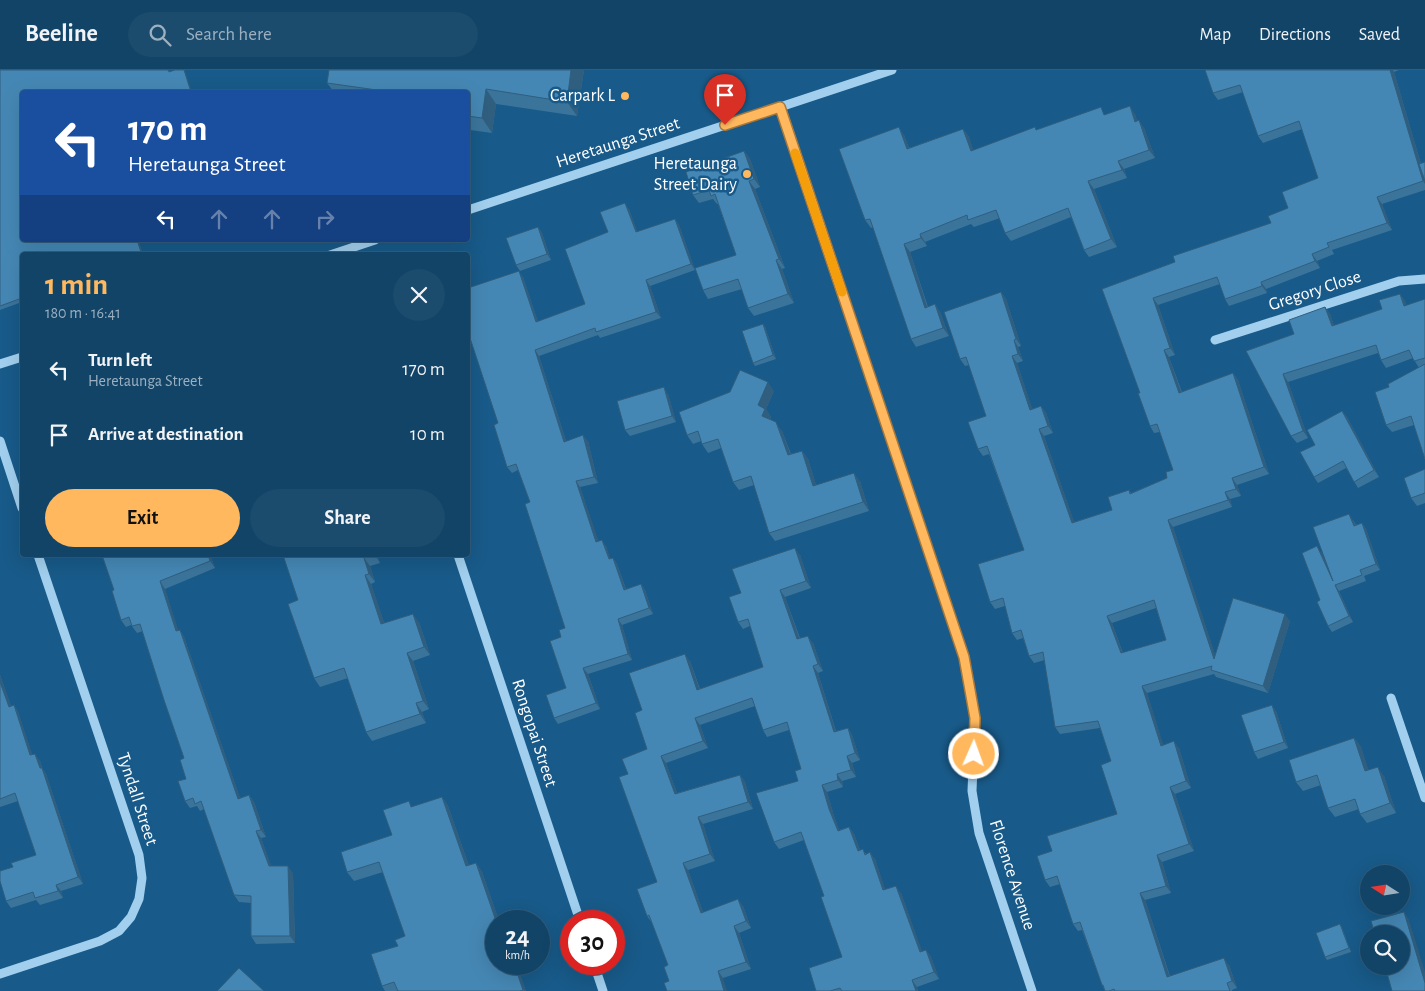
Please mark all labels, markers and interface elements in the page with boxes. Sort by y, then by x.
search box [128,12,478,57]
icon: search [146,21,174,49]
text: Beeline [25,22,98,46]
text: Search here [186,25,272,44]
text: Map [1200,26,1231,44]
text: Directions [1259,26,1331,44]
text: Saved [1359,26,1400,44]
pin [704,74,746,125]
icon: arrive [711,81,739,109]
place label: Carpark L [550,87,616,105]
marker: Carpark L [619,90,631,102]
icon: left [45,110,110,175]
text: 170 m [128,112,208,147]
street label: Heretaunga Street [554,114,682,171]
text: Heretaunga Street [128,153,286,175]
place label: Heretaunga Street Dairy [653,155,737,194]
marker: Heretaunga Street Dairy [741,168,753,180]
icon: left [152,205,180,233]
icon: ahead [205,205,233,233]
icon: ahead [258,205,286,233]
icon: right [311,205,339,233]
street label: Gregory Close [1267,268,1363,314]
button: close [393,269,445,321]
text: 1 min [45,270,108,300]
text: 180 m · 16:41 [45,305,121,321]
text: Turn left [88,351,152,370]
icon: left [45,356,73,384]
text: 170 m [402,360,445,379]
text: Heretaunga Street [88,373,203,389]
icon: arrive [45,421,73,449]
text: Arrive at destination [88,425,244,444]
text: 10 m [410,425,445,444]
button: Exit [45,489,240,547]
button: Share [250,489,445,547]
street label: Rongopai Street [508,677,560,789]
position arrow [947,727,999,779]
street label: Tyndall Street [114,750,161,848]
street label: Florence Avenue [986,818,1038,932]
north arrow [1360,865,1410,915]
map controls [1360,865,1410,975]
speed limit sign: 30 [560,910,625,975]
text: 24 [505,924,530,949]
button: search [1360,925,1410,975]
text: km/h [505,949,530,961]

